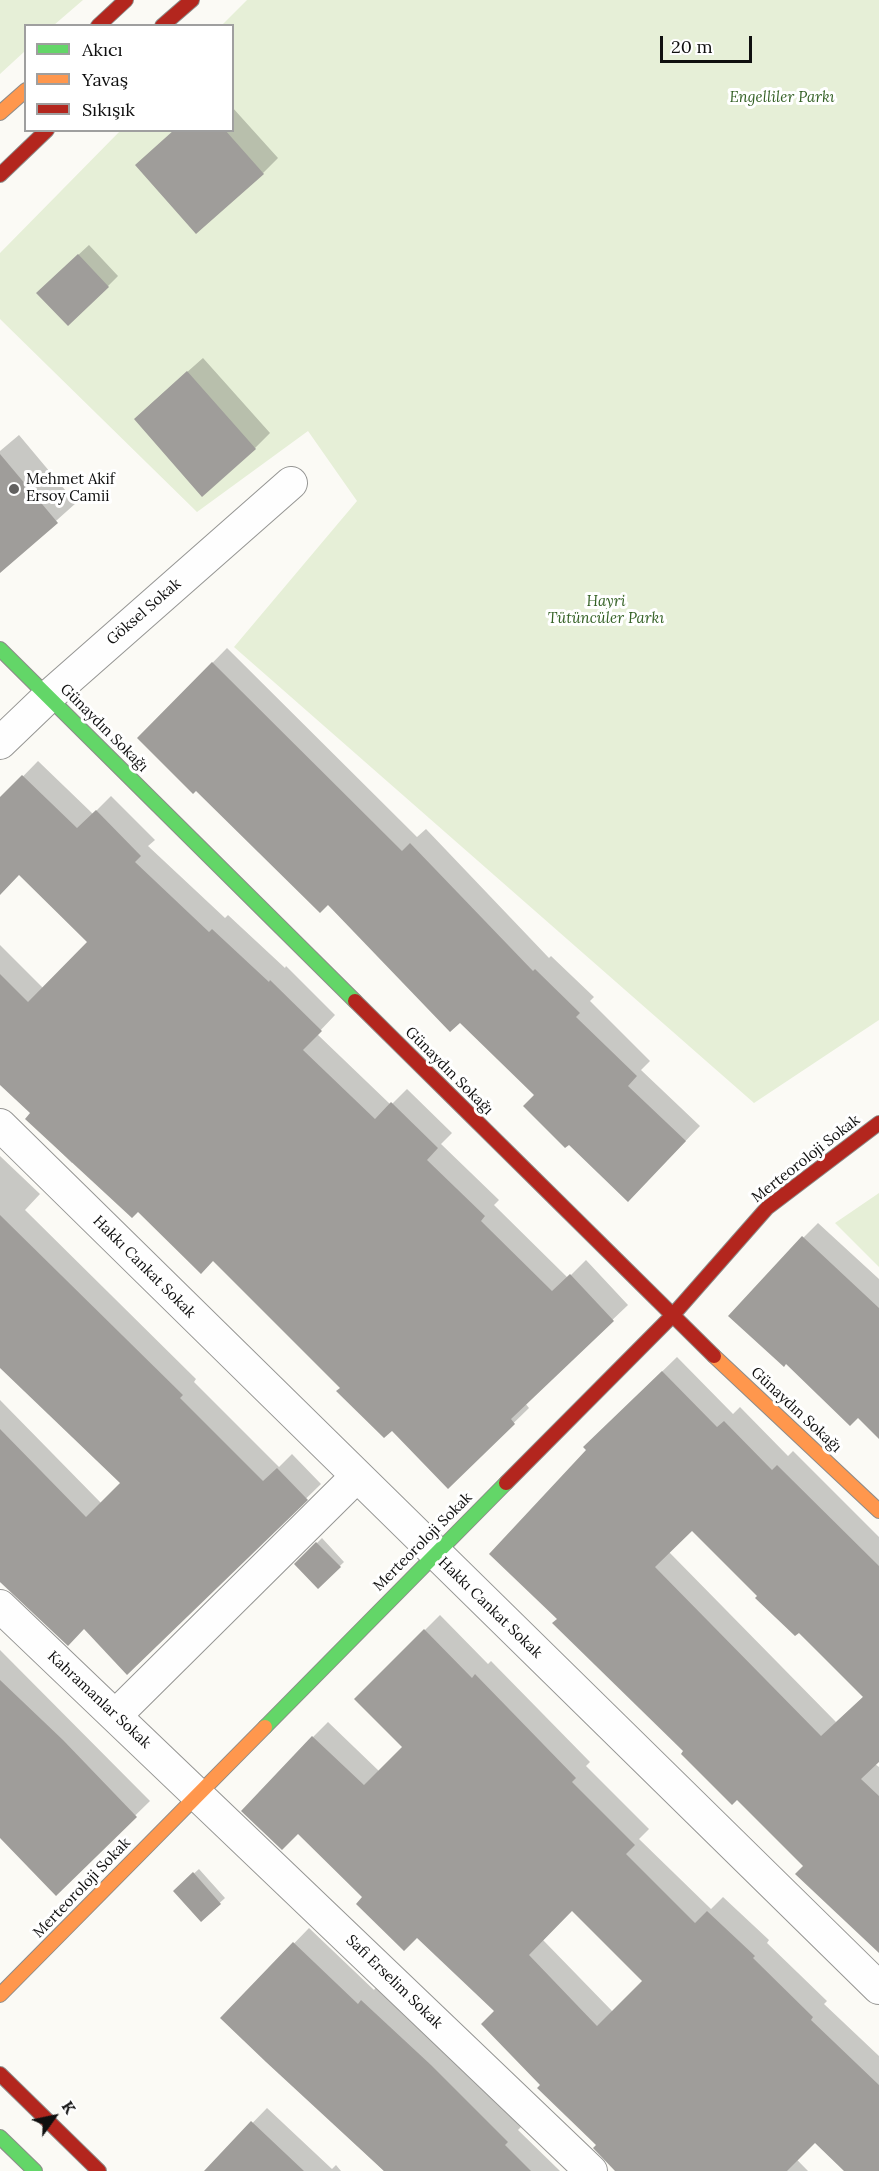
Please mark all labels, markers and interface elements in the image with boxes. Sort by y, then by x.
legend [24,24,234,132]
scale bar [663,24,754,62]
text: 20 m [671,35,713,58]
text: Akıcı [82,38,123,61]
text: Yavaş [82,68,128,91]
park label: Engelliler Parkı [729,89,835,107]
text: Sıkışık [82,98,135,121]
place label: Mehmet Akif Ersoy Camii [26,471,115,506]
marker: Mehmet Akif Ersoy Camii [7,482,21,496]
street label: Göksel Sokak [103,575,185,649]
park label: Hayri Tütüncüler Parkı [548,593,664,628]
street label: Günaydın Sokağı [56,680,152,776]
street label: Günaydın Sokağı [401,1023,497,1119]
street label: Merteoroloji Sokak [748,1111,864,1207]
street label: Hakkı Cankat Sokak [89,1212,199,1322]
street label: Günaydın Sokağı [747,1364,845,1456]
street label: Merteoroloji Sokak [370,1489,476,1595]
street label: Hakkı Cankat Sokak [434,1554,546,1662]
street label: Kahramanlar Sokak [44,1647,154,1753]
street label: Merteoroloji Sokak [30,1834,134,1942]
street label: Safi Erselim Sokak [342,1931,446,2033]
north arrow [24,2087,84,2147]
text: K [58,2097,81,2117]

